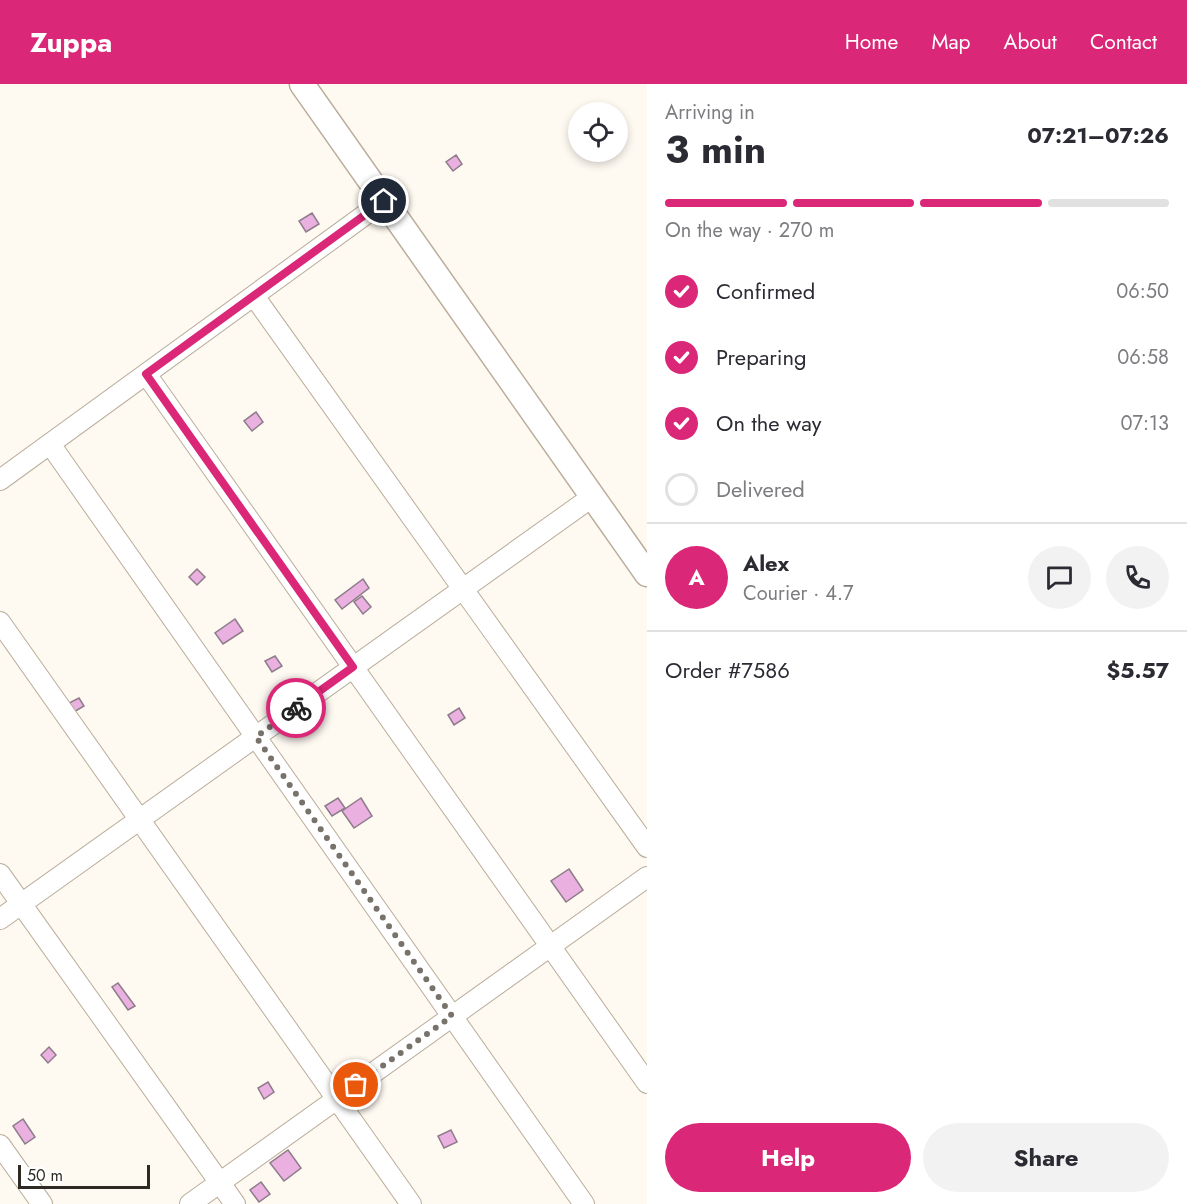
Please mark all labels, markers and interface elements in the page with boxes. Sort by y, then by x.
text: Zuppa [30,22,112,63]
text: Home [845,27,898,57]
text: Map [931,27,971,57]
text: About [1004,27,1057,57]
text: Contact [1090,27,1157,57]
text: Arriving in [665,98,755,127]
map controls [568,102,628,162]
button: locate [568,102,628,162]
text: 07:21–07:26 [1027,119,1169,151]
text: 3 min [665,121,766,178]
pin [358,175,409,226]
icon: home [367,184,400,217]
text: On the way · 270 m [665,216,834,245]
icon: check [665,275,698,308]
text: Confirmed [716,275,815,307]
text: 06:50 [1116,277,1169,306]
icon: check [665,341,698,374]
text: Preparing [716,341,807,373]
text: 06:58 [1117,343,1169,372]
icon: check [665,407,698,440]
text: On the way [716,407,821,439]
text: 07:13 [1121,409,1169,438]
text: Delivered [716,473,805,505]
button: chat [1028,546,1091,609]
button: phone [1106,546,1169,609]
text: Alex [743,547,789,579]
text: A [688,561,705,593]
text: Courier · 4.7 [743,579,854,608]
text: Order #7586 [665,654,790,686]
text: $5.57 [1107,654,1169,686]
courier [266,678,326,738]
icon: bike [280,692,313,725]
pin [330,1059,381,1110]
icon: bag [339,1068,372,1101]
button: Help [665,1123,911,1192]
button: Share [923,1123,1169,1192]
scale bar [18,1162,150,1190]
text: 50 m [27,1164,63,1187]

